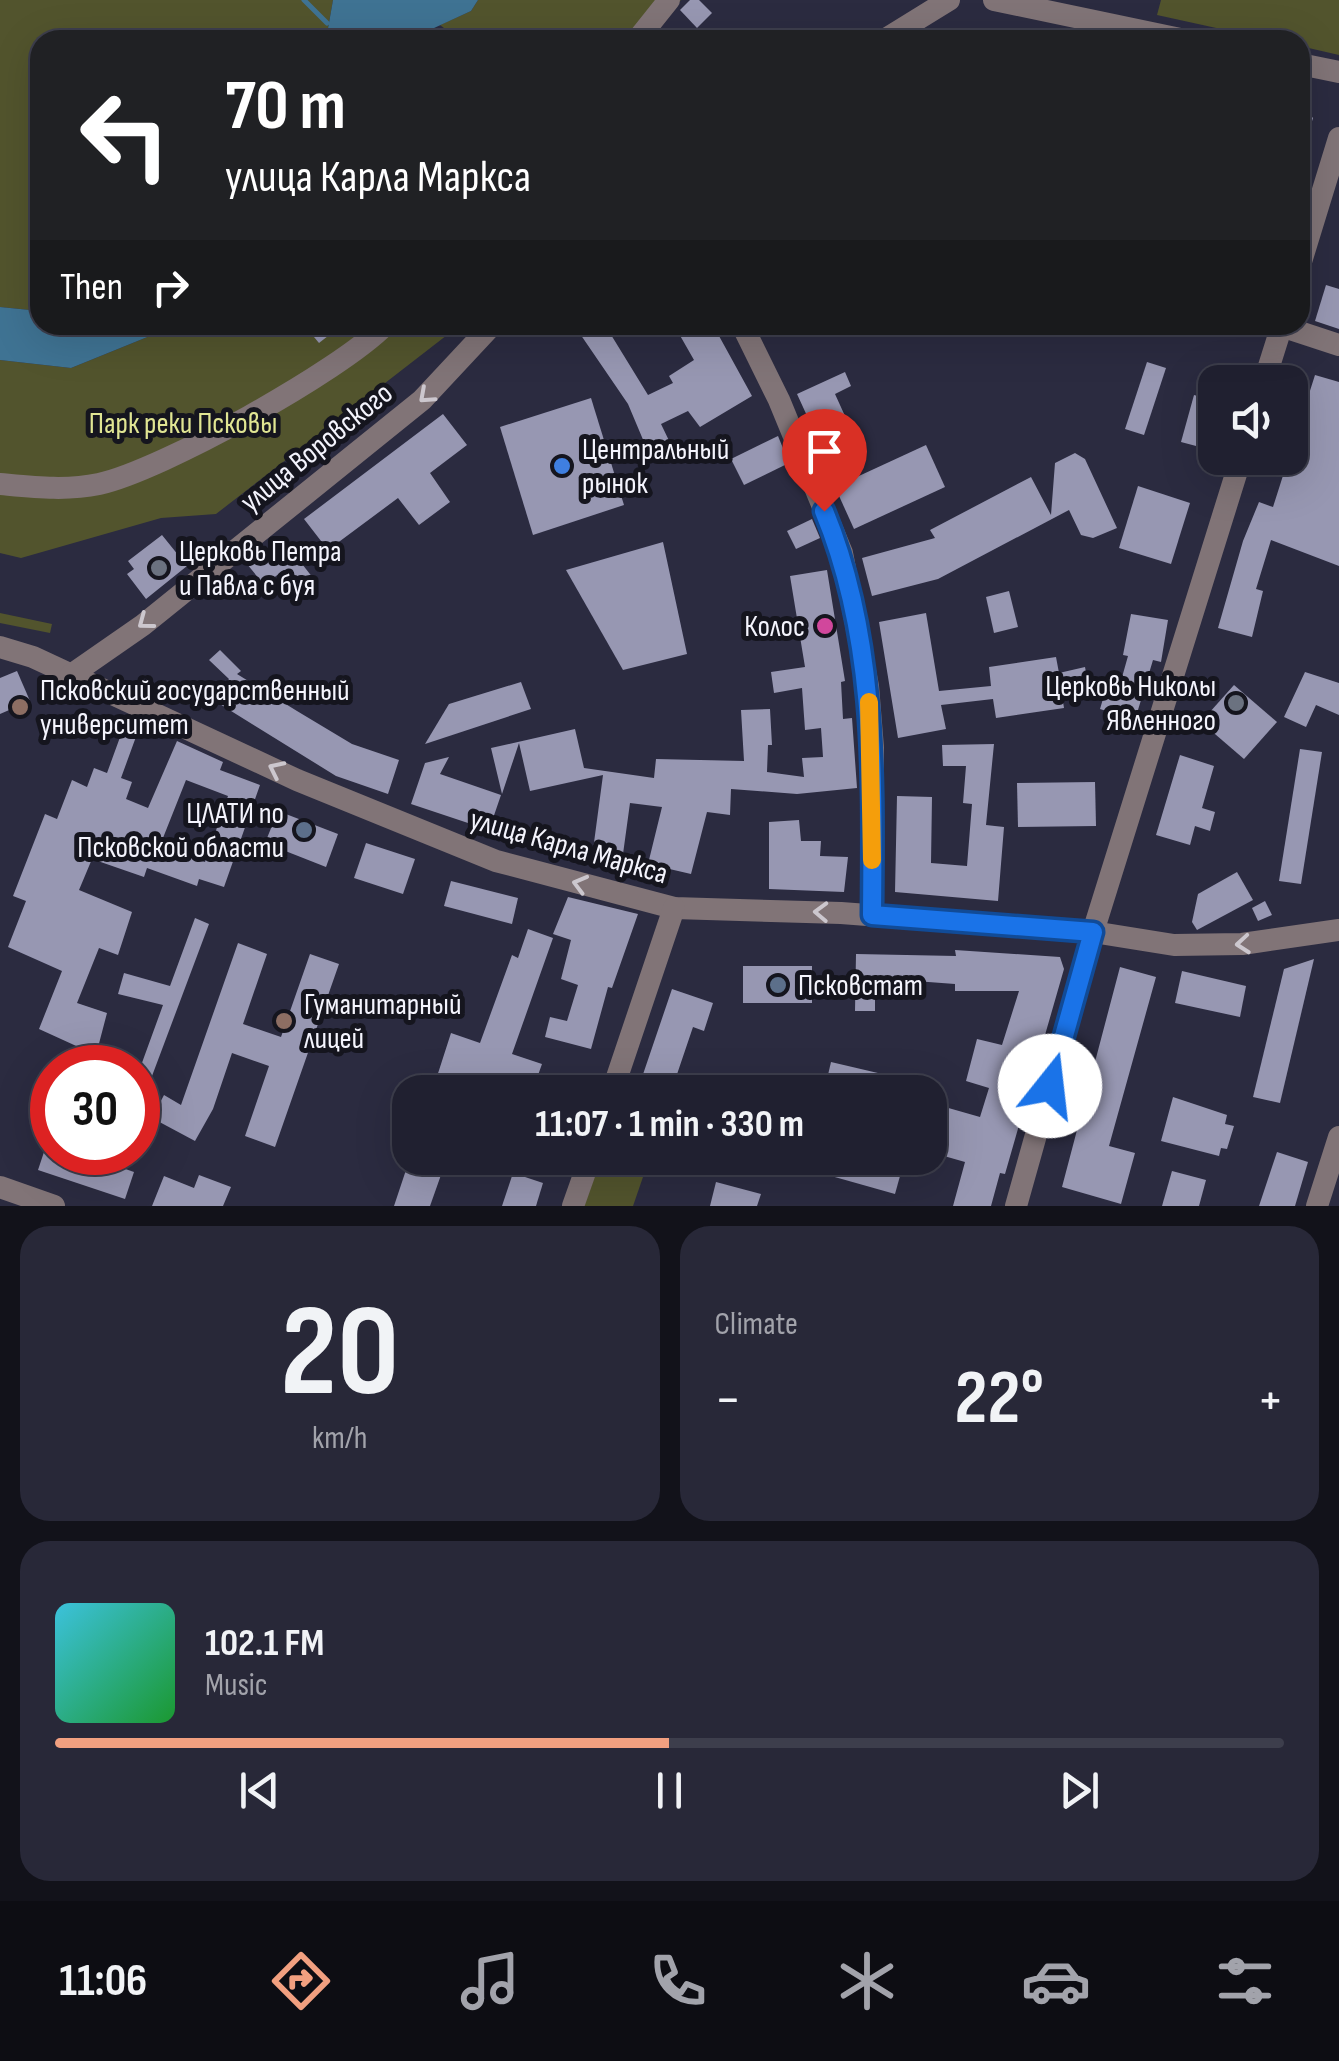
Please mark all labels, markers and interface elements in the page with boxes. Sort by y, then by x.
text: 70 m [225,65,346,149]
icon: left [60,70,190,200]
text: улица Карла Маркса [225,150,531,205]
icon: right [143,260,198,315]
text: Then [60,265,123,310]
map controls [1198,365,1308,475]
button: sound [1198,365,1308,475]
street label: улица Воровского [233,375,400,520]
one-way arrow [419,384,438,402]
park label: Парк реки Псковы [89,406,277,442]
pin [782,409,867,512]
icon: arrive [797,424,852,479]
place label: Центральный рынок [582,432,729,502]
marker: Центральный рынок [551,455,573,477]
place label: Церковь Петра и Павла с буя [179,534,342,604]
marker: Церковь Петра и Павла с буя [148,557,170,579]
one-way arrow [138,609,157,628]
place label: Колос [744,609,805,645]
marker: Колос [814,615,836,637]
place label: Церковь Николы Явленного [1045,669,1216,739]
place label: Псковский государственный университет [40,673,350,743]
marker: Церковь Николы Явленного [1225,692,1247,714]
marker: Псковский государственный университет [9,696,31,718]
one-way arrow [268,762,286,782]
place label: ЦЛАТИ по Псковской области [77,796,284,866]
street label: улица Карла Маркса [466,802,672,892]
marker: ЦЛАТИ по Псковской области [293,819,315,841]
one-way arrow [572,875,589,896]
one-way arrow [813,902,829,923]
one-way arrow [1234,932,1250,954]
place label: Псковстат [798,968,923,1004]
marker: Псковстат [767,974,789,996]
place label: Гуманитарный лицей [304,987,461,1057]
marker: Гуманитарный лицей [273,1010,295,1032]
position arrow [998,1034,1102,1138]
speed limit sign: 30 [30,1045,160,1175]
text: 11:07 · 1 min · 330 m [535,1102,804,1147]
text: 20 [280,1276,399,1432]
text: Climate [715,1305,798,1344]
text: 22° [955,1354,1044,1445]
text: − [715,1367,741,1434]
text: + [1257,1367,1284,1434]
text: km/h [312,1419,367,1458]
text: 102.1 FM [205,1621,324,1666]
text: Music [205,1666,268,1705]
icon: previous [232,1763,287,1818]
icon: pause [642,1763,697,1818]
icon: next [1052,1763,1107,1818]
icon: directions [266,1946,336,2016]
icon: music [455,1946,525,2016]
icon: phone [643,1946,713,2016]
icon: climate [832,1946,902,2016]
icon: car [1021,1946,1091,2016]
icon: filters [1210,1946,1280,2016]
text: 11:06 [59,1954,147,2009]

